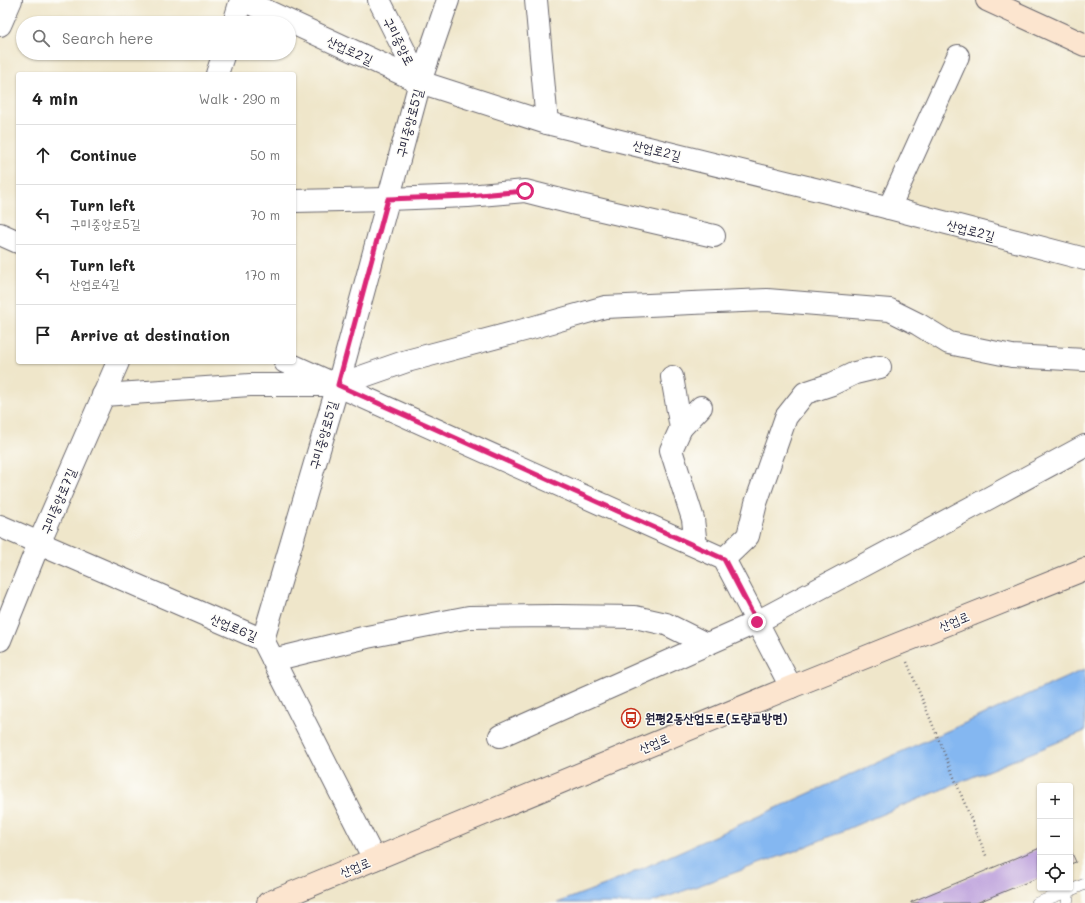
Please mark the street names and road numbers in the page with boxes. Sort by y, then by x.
street label: 구미중앙로 [380,14,419,68]
street label: 산업로2길 [324,31,376,68]
street label: 구미중앙로5길 [391,87,426,159]
street label: 산업로2길 [631,135,683,164]
street label: 산업로2길 [945,215,997,244]
street label: 구미중앙로5길 [305,399,340,471]
street label: 구미중앙로7길 [36,465,79,536]
street label: 산업로 [936,607,972,634]
street label: 산업로6길 [208,609,260,644]
street label: 산업로 [636,729,672,756]
street label: 산업로 [337,853,373,880]

